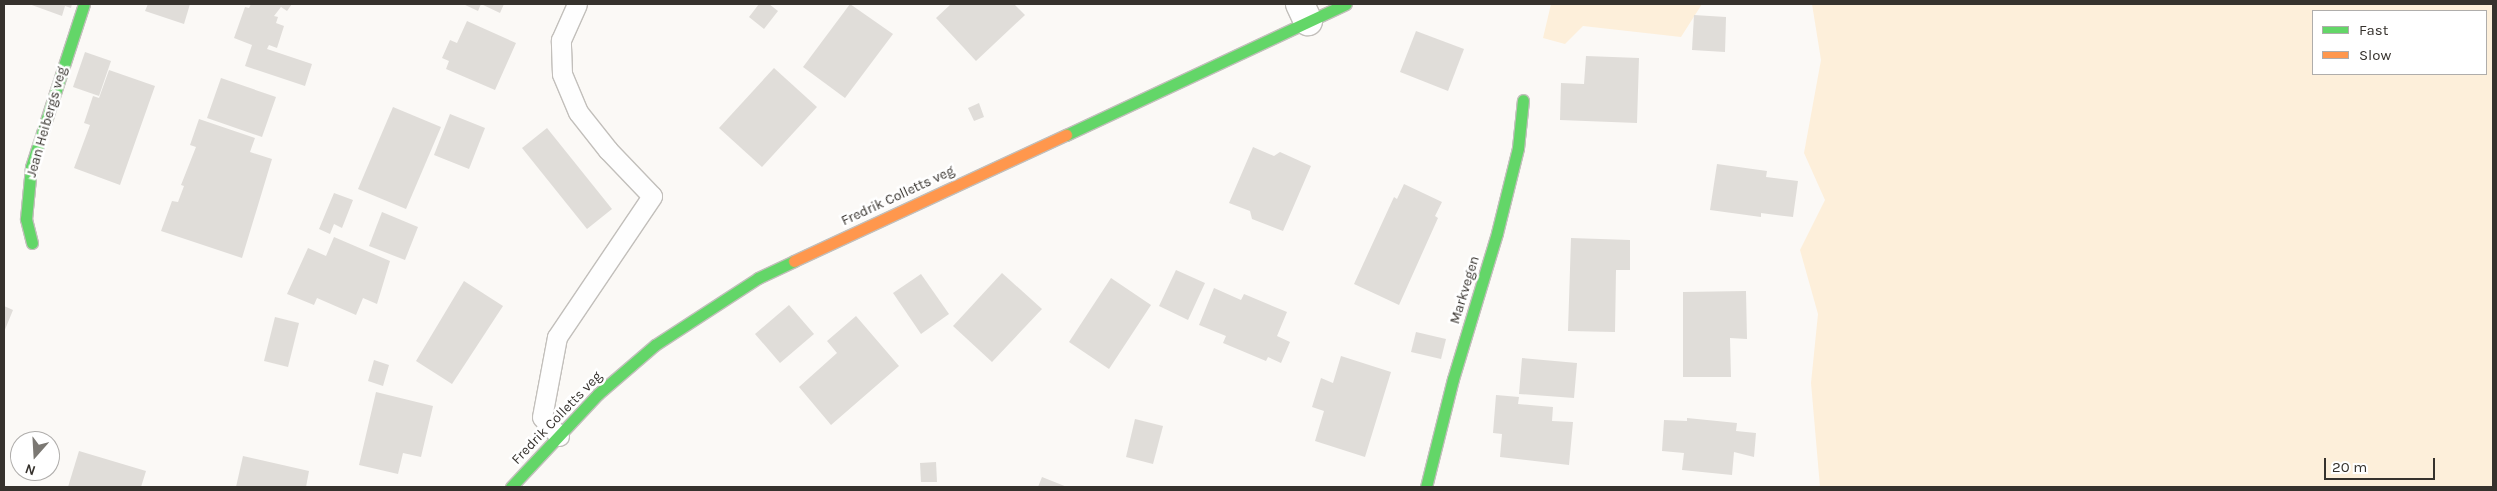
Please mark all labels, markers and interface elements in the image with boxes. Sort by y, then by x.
legend [2312,10,2487,75]
text: Fast [2359,21,2388,39]
text: Slow [2359,46,2391,64]
street label: Jean Heibergs veg [23,65,71,179]
street label: Fredrik Colletts veg [839,162,957,230]
street label: Markvegen [1447,254,1483,326]
street label: Fredrik Colletts veg [508,368,606,468]
north arrow [10,431,60,481]
scale bar [2327,448,2438,480]
text: 20 m [2332,458,2367,476]
text: N [23,460,38,479]

